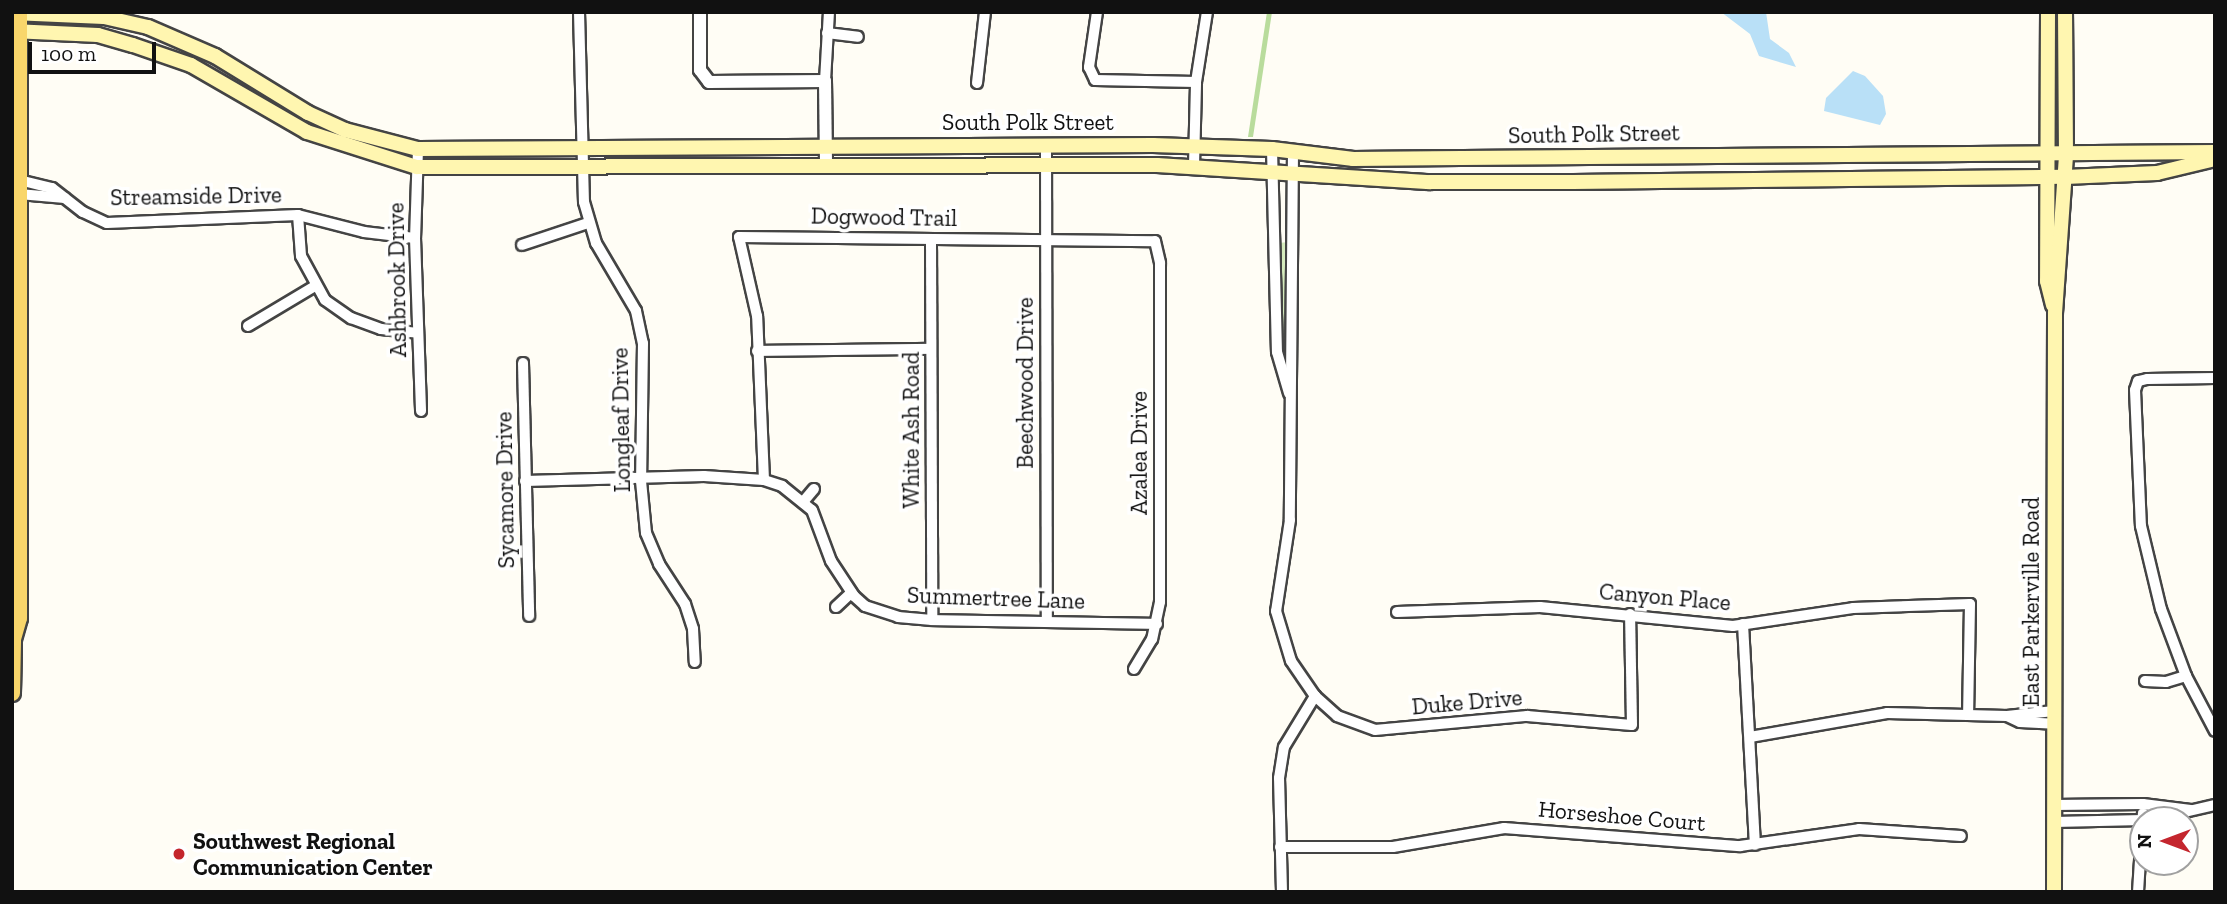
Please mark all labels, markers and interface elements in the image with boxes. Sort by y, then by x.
scale bar [32,28,159,72]
text: 100 m [41,41,96,66]
street label: South Polk Street [942,108,1114,136]
street label: South Polk Street [1508,119,1680,149]
street label: Streamside Drive [110,181,282,211]
street label: Ashbrook Drive [382,202,412,358]
street label: Dogwood Trail [810,202,958,232]
street label: Beechwood Drive [1011,297,1039,469]
street label: Longleaf Drive [606,347,636,493]
street label: White Ash Road [897,351,925,509]
street label: Azalea Drive [1125,391,1153,515]
street label: Sycamore Drive [490,411,520,569]
street label: East Parkerville Road [2017,497,2045,707]
street label: Canyon Place [1598,577,1732,617]
street label: Summertree Lane [907,581,1085,615]
street label: Duke Drive [1411,683,1523,721]
street label: Horseshoe Court [1537,795,1707,837]
north arrow [2129,806,2199,876]
place label: Southwest Regional Communication Center [193,827,433,881]
text: N [2133,834,2156,848]
marker: Southwest Regional Communication Center [171,846,187,862]

